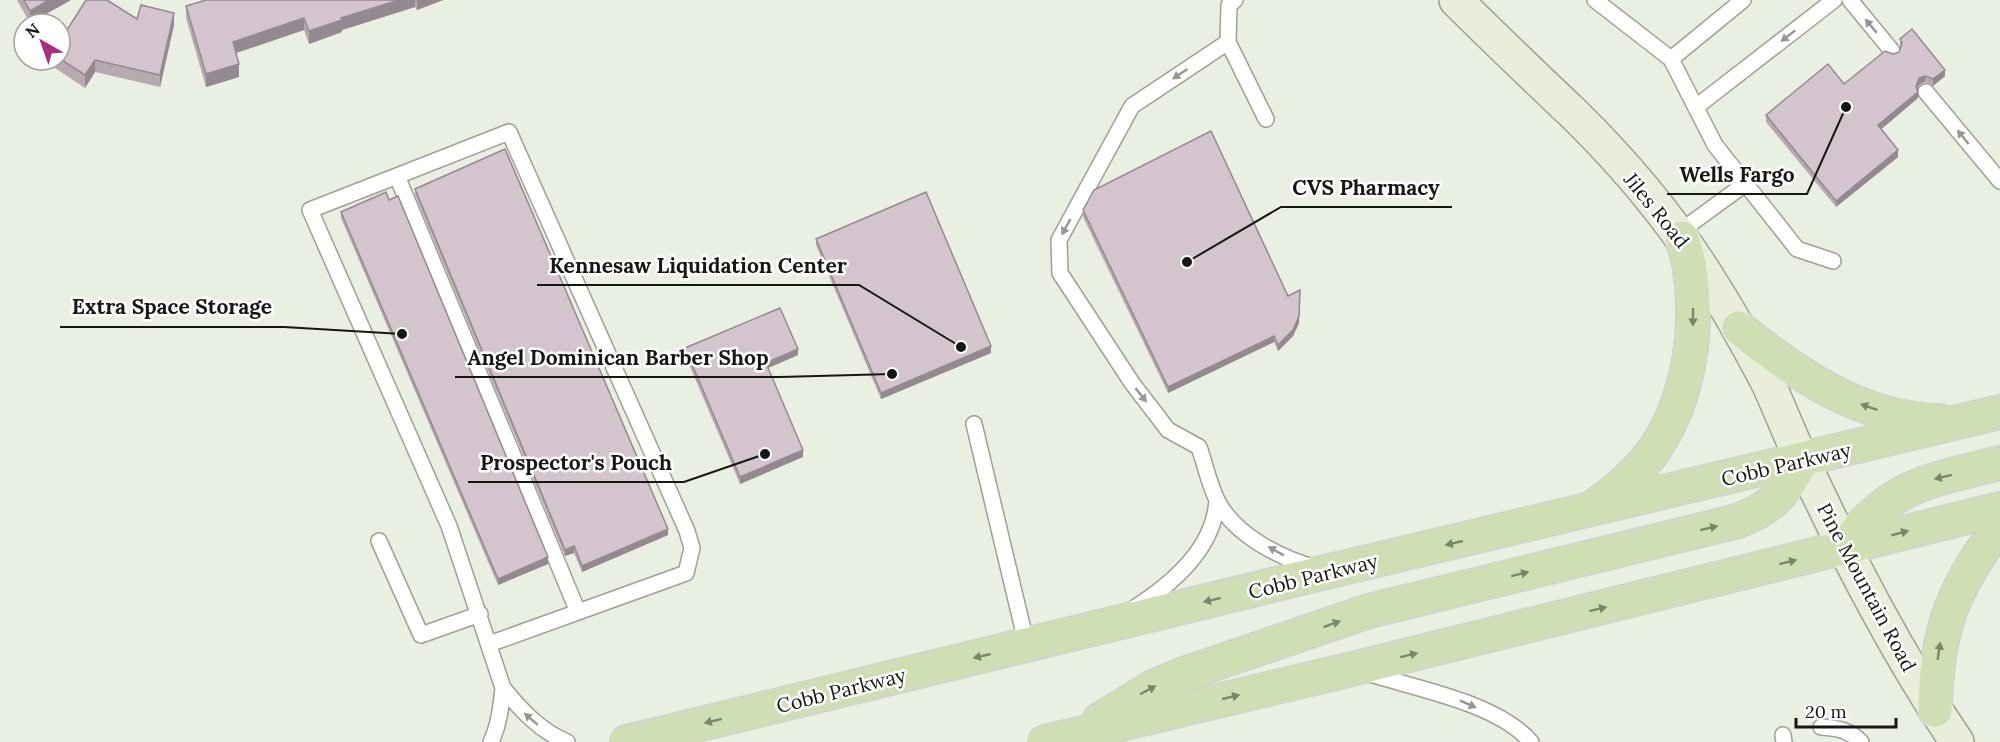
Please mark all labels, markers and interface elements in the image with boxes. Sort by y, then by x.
north arrow [12,12,72,72]
text: N [21,19,44,42]
one-way arrow [1865,19,1878,34]
one-way arrow [1780,29,1795,41]
one-way arrow [1172,68,1188,80]
one-way arrow [1957,129,1970,144]
callout: Wells Fargo [1667,155,1807,194]
text: Wells Fargo [1679,161,1795,188]
street label: Jiles Road [1618,166,1695,253]
callout: CVS Pharmacy [1281,168,1452,207]
text: CVS Pharmacy [1292,174,1440,201]
one-way arrow [1061,219,1071,236]
callout: Kennesaw Liquidation Center [537,246,859,285]
text: Kennesaw Liquidation Center [549,252,847,279]
callout: Extra Space Storage [60,288,284,327]
text: Extra Space Storage [72,293,272,320]
one-way arrow [1688,307,1697,326]
callout: Angel Dominican Barber Shop [455,338,780,377]
text: Angel Dominican Barber Shop [467,344,769,371]
one-way arrow [1135,388,1147,403]
one-way arrow [1860,402,1878,412]
street label: Cobb Parkway [1719,437,1854,491]
callout: Prospector's Pouch [468,443,684,482]
text: Prospector's Pouch [480,449,672,476]
one-way arrow [1934,472,1952,482]
street label: Pine Mountain Road [1812,498,1922,676]
one-way arrow [1700,522,1719,532]
one-way arrow [1891,528,1909,537]
one-way arrow [1445,538,1463,548]
one-way arrow [1267,546,1284,556]
street label: Cobb Parkway [1246,548,1381,604]
one-way arrow [1778,556,1797,566]
one-way arrow [1511,568,1529,578]
one-way arrow [1203,596,1222,606]
one-way arrow [1589,603,1608,613]
one-way arrow [1323,618,1341,628]
one-way arrow [1935,642,1944,661]
one-way arrow [1400,649,1418,659]
one-way arrow [973,652,991,662]
street label: Cobb Parkway [774,662,909,718]
one-way arrow [1140,685,1157,695]
scale bar [1796,691,1896,729]
one-way arrow [1222,692,1240,702]
one-way arrow [1459,700,1477,710]
text: 20 m [1805,700,1847,723]
one-way arrow [524,713,539,726]
one-way arrow [704,717,722,727]

